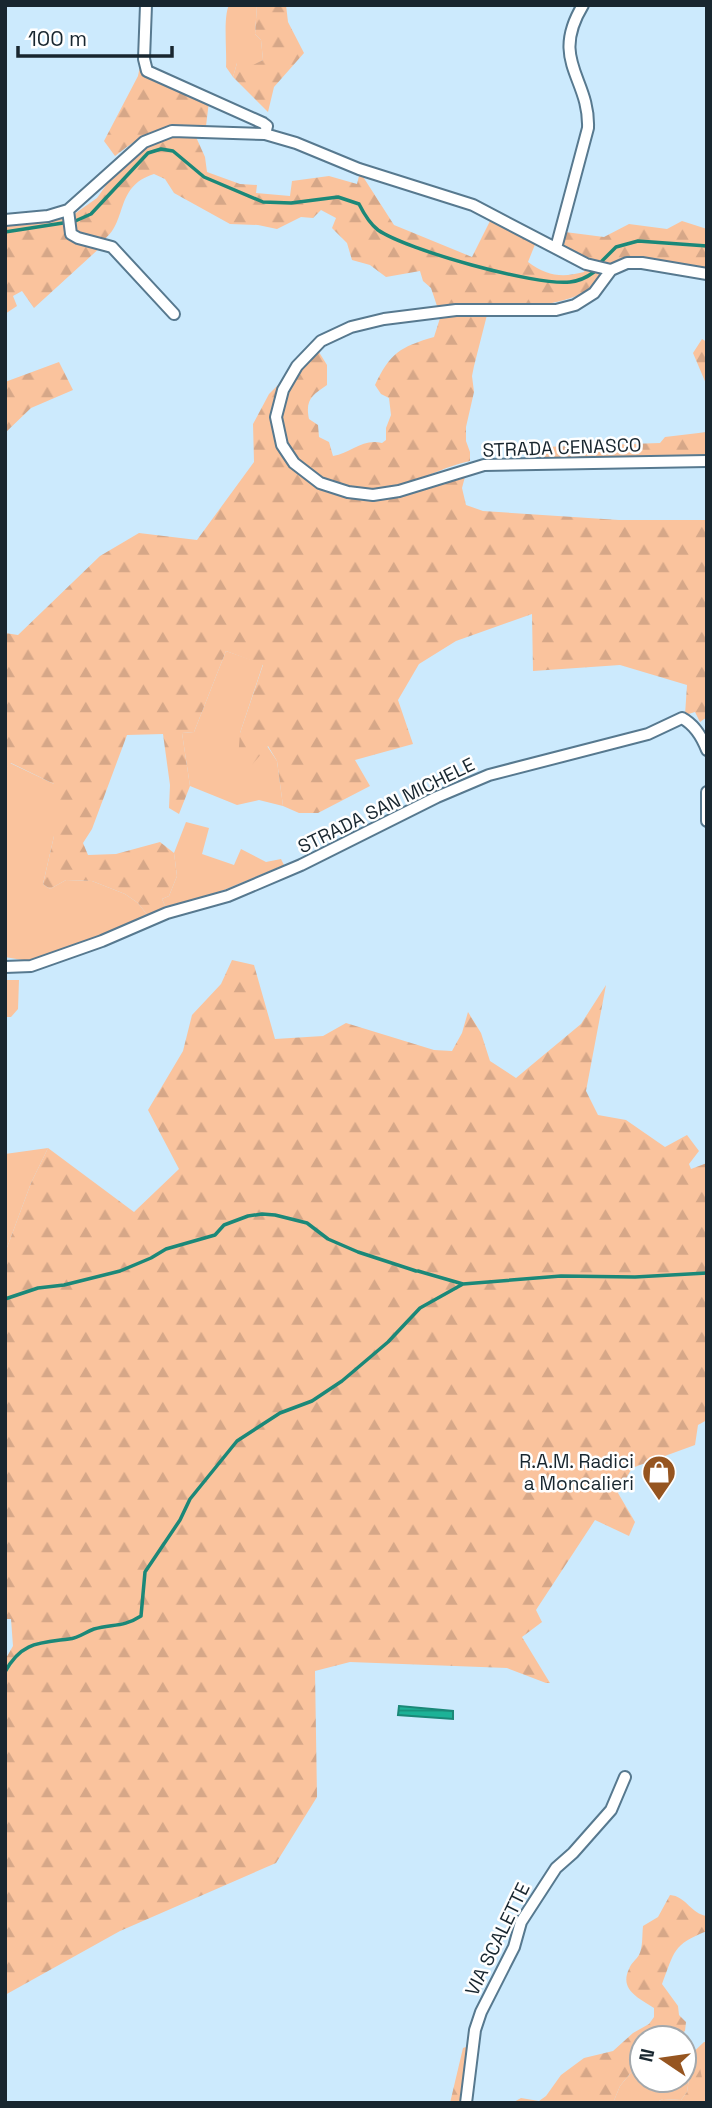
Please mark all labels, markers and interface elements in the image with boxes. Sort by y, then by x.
scale bar [18,14,172,58]
text: 100 m [28,25,87,52]
street label: STRADA CENASCO [482,432,642,463]
street label: STRADA SAN MICHELE [294,752,479,859]
place label: R.A.M. Radici a Moncalieri [519,1449,634,1496]
shop icon: R.A.M. Radici a Moncalieri [640,1453,678,1502]
street label: VIA SCALETTE [459,1879,536,2000]
north arrow [628,2024,698,2094]
text: N [633,2046,661,2064]

